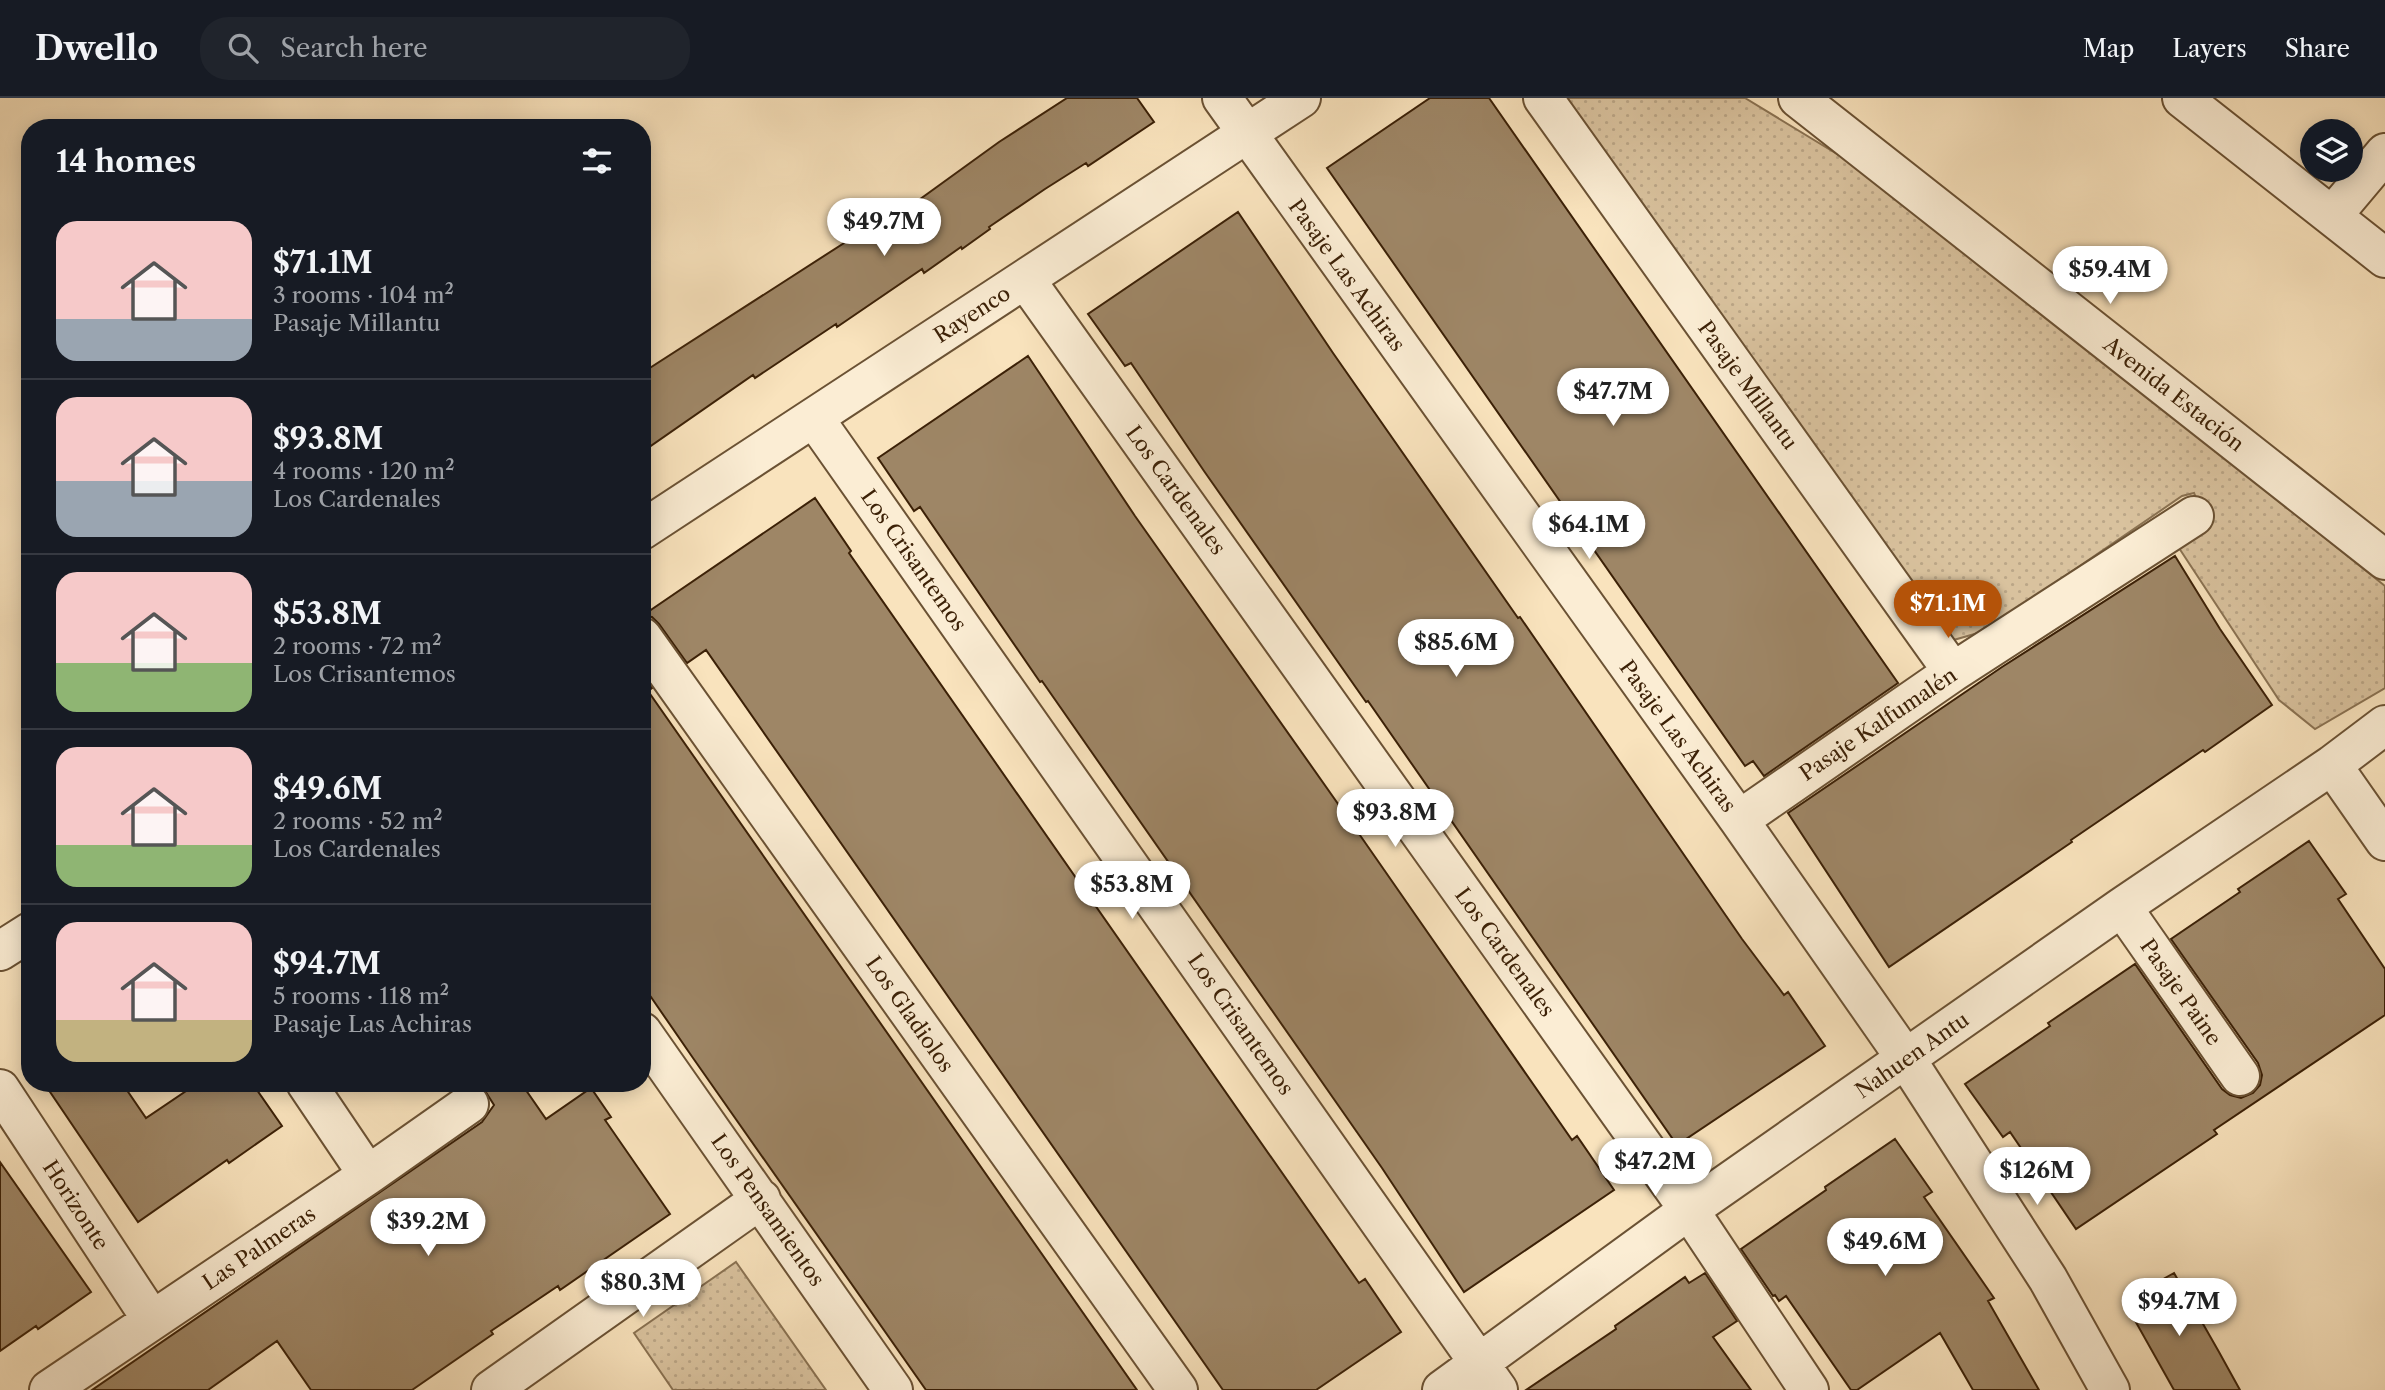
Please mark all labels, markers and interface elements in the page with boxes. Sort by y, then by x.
search box [200,17,690,80]
text: Dwello [35,28,158,69]
icon: search [224,29,262,67]
text: Search here [280,32,428,64]
text: Map [2083,34,2134,63]
text: Layers [2172,34,2247,63]
text: Share [2285,34,2350,63]
map controls [2300,119,2363,182]
button: layers [2300,119,2363,182]
icon: filters [578,142,616,180]
text: 14 homes [56,143,196,180]
street label: Pasaje Las Achiras [1283,194,1411,356]
pin: $49.7M [827,198,941,258]
text: $49.7M [843,207,925,235]
text: $71.1M [273,244,373,281]
pin: $59.4M [2053,246,2167,306]
icon: home [112,249,196,333]
text: $59.4M [2069,255,2151,283]
street label: Rayenco [929,280,1015,348]
text: 3 rooms · 104 m² [273,281,454,309]
text: Pasaje Millantu [273,309,440,337]
street label: Pasaje Millantu [1693,316,1803,454]
street label: Avenida Estación [2098,331,2249,456]
pin: $47.7M [1556,368,1670,428]
text: $47.7M [1573,377,1653,405]
text: $93.8M [273,420,383,457]
street label: Los Cardenales [1121,421,1231,559]
icon: home [112,425,196,509]
text: 4 rooms · 120 m² [273,457,455,485]
street label: Los Crisantemos [856,484,972,636]
text: Los Cardenales [273,485,441,513]
pin: $64.1M [1532,502,1646,561]
text: $64.1M [1548,510,1630,538]
pin: $71.1M [1891,580,2005,640]
text: $71.1M [1910,589,1986,617]
text: $53.8M [273,595,382,632]
icon: home [112,600,196,684]
pin: $85.6M [1399,620,1513,679]
text: $85.6M [1414,628,1498,656]
text: 2 rooms · 72 m² [273,632,442,660]
street label: Pasaje Las Achiras [1614,655,1742,817]
text: Los Crisantemos [273,660,456,688]
street label: Pasaje Kalfumalén [1795,662,1961,786]
text: $49.6M [273,770,382,807]
icon: home [112,775,196,859]
pin: $93.8M [1338,790,1452,849]
text: $93.8M [1353,798,1437,826]
text: 2 rooms · 52 m² [273,807,443,835]
text: Los Cardenales [273,835,441,863]
pin: $53.8M [1075,862,1189,921]
text: $53.8M [1090,870,1174,898]
street label: Los Cardenales [1450,883,1560,1021]
street label: Pasaje Paine [2135,934,2227,1050]
text: $94.7M [273,945,381,982]
street label: Los Crisantemos [1183,948,1299,1100]
icon: home [112,950,196,1034]
street label: Los Gladiolos [861,951,959,1077]
text: 5 rooms · 118 m² [273,982,449,1010]
street label: Nahuen Antu [1850,1007,1974,1103]
text: Pasaje Las Achiras [273,1010,472,1038]
street label: Los Pensamientos [706,1129,830,1291]
pin: $47.2M [1598,1138,1712,1198]
text: $47.2M [1614,1147,1696,1175]
pin: $126M [1988,1148,2086,1207]
street label: Horizonte [38,1156,114,1254]
text: $126M [2000,1156,2074,1184]
pin: $39.2M [371,1198,485,1258]
street label: Las Palmeras [198,1201,320,1295]
text: $39.2M [386,1207,470,1235]
pin: $49.6M [1828,1218,1942,1278]
text: $49.6M [1843,1227,1927,1255]
pin: $80.3M [586,1260,700,1319]
text: $80.3M [600,1268,686,1296]
pin: $94.7M [2122,1278,2236,1338]
text: $94.7M [2138,1287,2220,1315]

